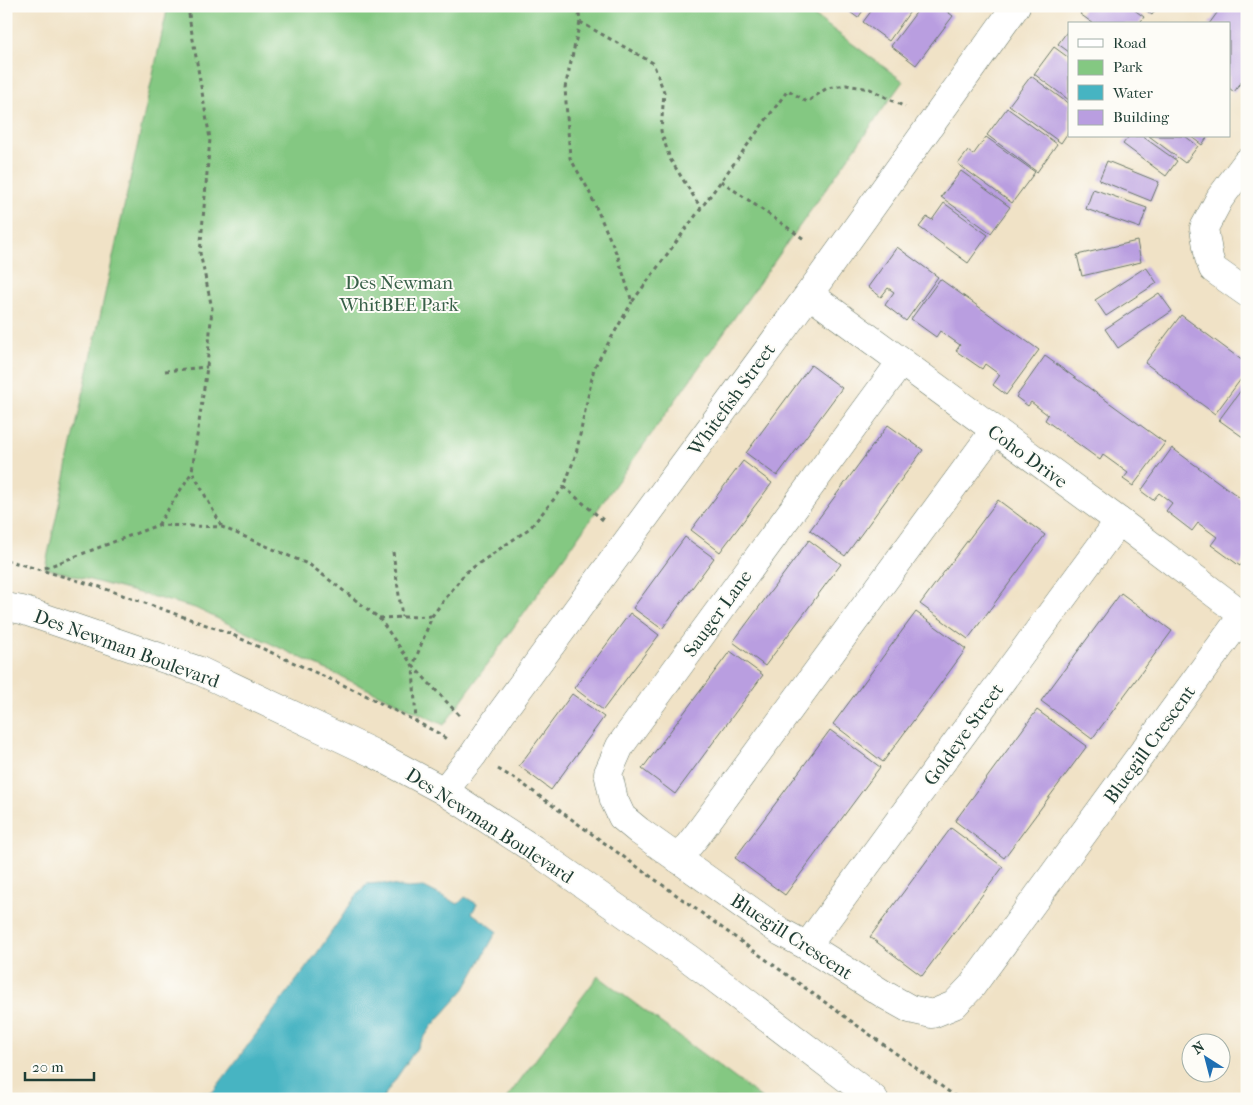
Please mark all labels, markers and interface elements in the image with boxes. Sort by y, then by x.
legend [1068,22,1230,138]
text: Road [1113,34,1147,52]
text: Park [1113,58,1143,76]
text: Water [1112,84,1153,102]
text: Building [1113,108,1170,126]
park label: Des Newman WhitBEE Park [339,272,459,316]
street label: Whitefish Street [683,339,780,461]
street label: Coho Drive [983,421,1071,493]
street label: Sauger Lane [679,566,757,661]
street label: Des Newman Boulevard [31,605,223,693]
street label: Goldeye Street [919,679,1008,790]
street label: Bluegill Crescent [1100,681,1200,808]
street label: Des Newman Boulevard [402,763,578,889]
street label: Bluegill Crescent [727,889,857,984]
north arrow [1180,1032,1230,1082]
text: N [1189,1038,1208,1058]
scale bar [25,1050,94,1082]
text: 20 m [32,1058,64,1076]

